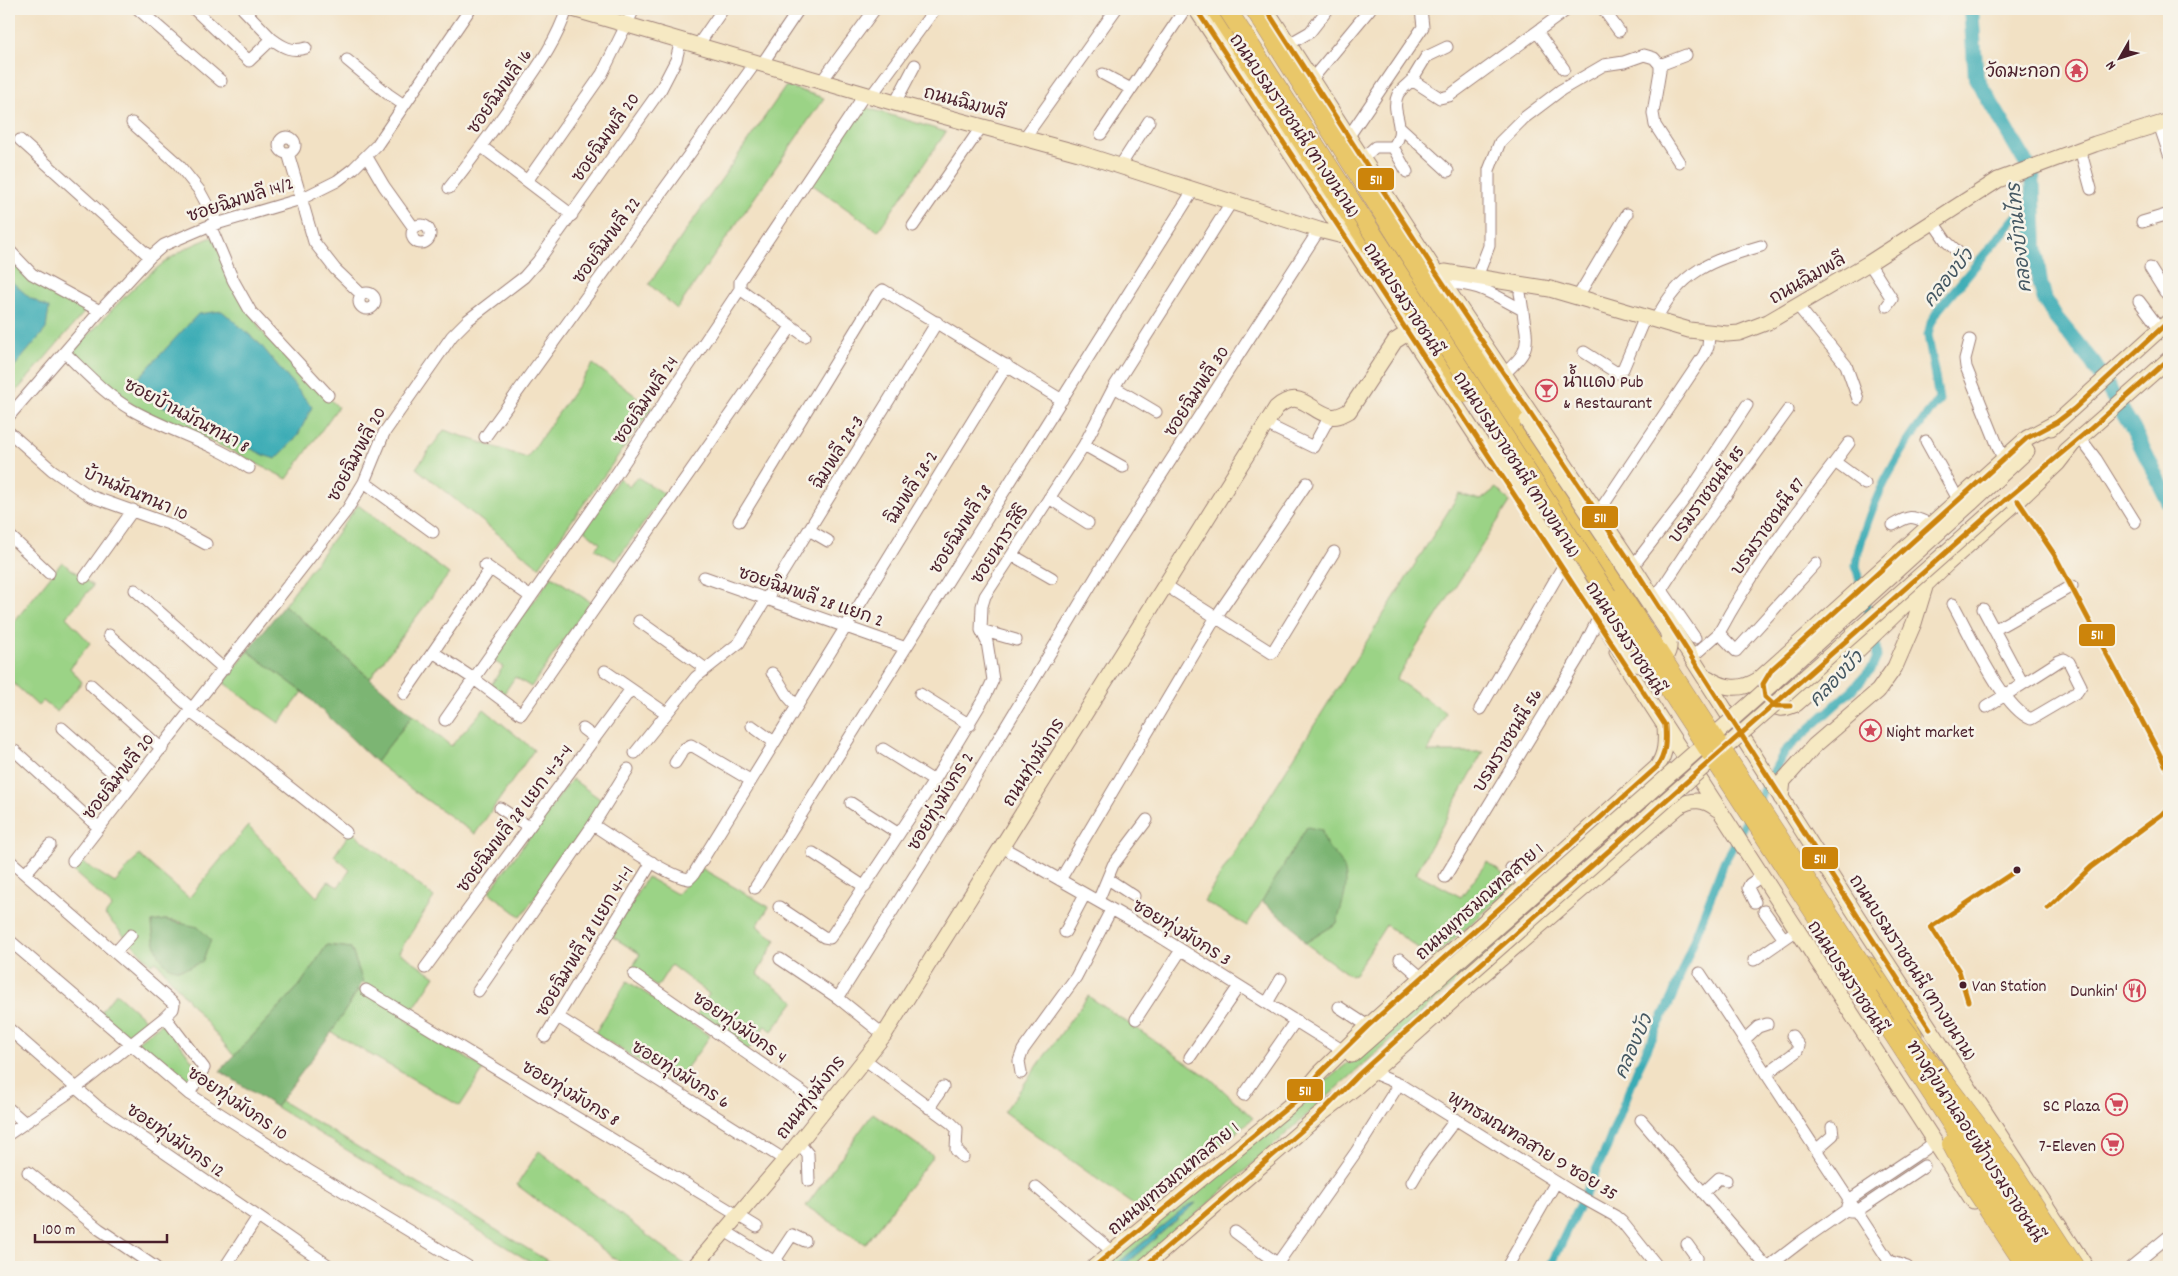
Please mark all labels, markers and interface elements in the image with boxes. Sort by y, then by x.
street label: ถนนบรมราชชนนี (ทางขนาน) [1222,28,1366,223]
north arrow [2096,32,2146,82]
street label: ซอยฉิมพลี 16 [461,43,540,140]
text: N [2101,56,2121,74]
temple icon: วัดมะกอก [2065,59,2089,83]
place label: วัดมะกอก [1986,60,2061,86]
street label: ถนนฉิมพลี [920,80,1009,127]
street label: ซอยฉิมพลี 20 [565,87,647,188]
line badge: 511 [1357,167,1395,191]
street label: ซอยฉิมพลี 14/2 [184,170,297,230]
text: 511 [1370,171,1382,191]
water label: คลองบ้านไทร [2000,179,2041,294]
street label: ซอยฉิมพลี 22 [566,192,648,290]
street label: ถนนบรมราชชนนี [1356,237,1450,362]
water label: คลองบัว [1918,243,1983,314]
street label: ถนนฉิมพลี [1765,247,1851,312]
street label: ซอยฉิมพลี 30 [1158,341,1237,443]
street label: ซอยฉิมพลี 24 [607,351,686,451]
place label: น้ำแดง Pub & Restaurant [1563,364,1653,417]
street label: ถนนบรมราชชนนี (ทางขนาน) [1445,366,1586,563]
street label: ซอยบ้านมัณฑนา 8 [119,372,254,461]
bar icon: น้ำแดง Pub & Restaurant [1535,379,1559,403]
street label: ซอยฉิมพลี 20 [321,402,394,507]
street label: ฉิมพลี 28-3 [805,411,872,495]
street label: บรมราชชนนี 85 [1662,440,1752,550]
street label: ฉิมพลี 28-2 [879,446,946,530]
street label: บ้านมัณฑนา 10 [78,460,192,529]
street label: บรมราชชนนี 87 [1724,472,1812,581]
street label: ซอยฉิมพลี 28 [923,480,1000,580]
street label: ซอยนาราสิริ [965,500,1036,590]
line badge: 511 [1581,505,1619,529]
text: 511 [1594,509,1606,529]
street label: ซอยฉิมพลี 28 แยก 2 [734,560,887,635]
street label: ถนนบรมราชชนนี [1578,576,1672,701]
line badge: 511 [2078,623,2116,647]
text: 511 [2091,626,2103,646]
water label: คลองบัว [1804,645,1872,714]
street label: บรมราชชนนี 56 [1467,684,1550,798]
street label: ถนนทุ่งมังกร [996,713,1072,812]
place icon: Night market [1858,719,1882,743]
place label: Night market [1886,721,1975,746]
street label: ซอยฉิมพลี 20 [77,728,162,826]
street label: ซอยฉิมพลี 28 แยก 4-3-4 [450,739,580,899]
street label: ซอยทุ่งมังกร 2 [901,747,981,856]
street label: ถนนพุทธมณฑลสาย 1 [1411,838,1550,967]
line badge: 511 [1801,846,1839,870]
text: 511 [1814,850,1826,870]
street label: ซอยฉิมพลี 28 แยก 4-1-1 [529,861,641,1023]
unlabelled marker [2012,865,2022,875]
street label: ถนนบรมราชชนนี (ทางขนาน) [1845,870,1981,1064]
street label: ซอยทุ่งมังกร 3 [1127,893,1236,973]
street label: ถนนบรมราชชนนี [1803,916,1893,1038]
place label: Van Station [1972,976,2047,1000]
restaurant icon: Dunkin' [2122,978,2146,1002]
marker: Van Station [1958,980,1968,990]
place label: Dunkin' [2070,980,2118,1005]
street label: ซอยทุ่งมังกร 4 [686,985,792,1071]
water label: คลองบัว [1609,1009,1662,1084]
street label: ซอยทุ่งมังกร 6 [626,1034,735,1116]
street label: ทางคู่ขนานลอยฟ้าบรมราชชนนี [1899,1035,2051,1248]
street label: ถนนทุ่งมังกร [770,1050,853,1146]
street label: ซอยทุ่งมังกร 8 [516,1054,624,1134]
street label: ซอยทุ่งมังกร 10 [181,1060,293,1148]
line badge: 511 [1286,1078,1324,1102]
text: 511 [1299,1082,1311,1102]
street label: พุทธมณฑลสาย ๑ ซอย 35 [1442,1086,1621,1208]
supermarket icon: SC Plaza [2104,1093,2128,1117]
place label: SC Plaza [2043,1095,2101,1120]
street label: ซอยทุ่งมังกร 12 [120,1097,230,1185]
street label: ถนนพุทธมณฑลสาย 1 [1103,1117,1246,1243]
supermarket icon: 7-Eleven [2100,1133,2124,1157]
place label: 7-Eleven [2039,1135,2096,1160]
scale bar [35,1211,168,1243]
text: 100 m [42,1220,75,1242]

